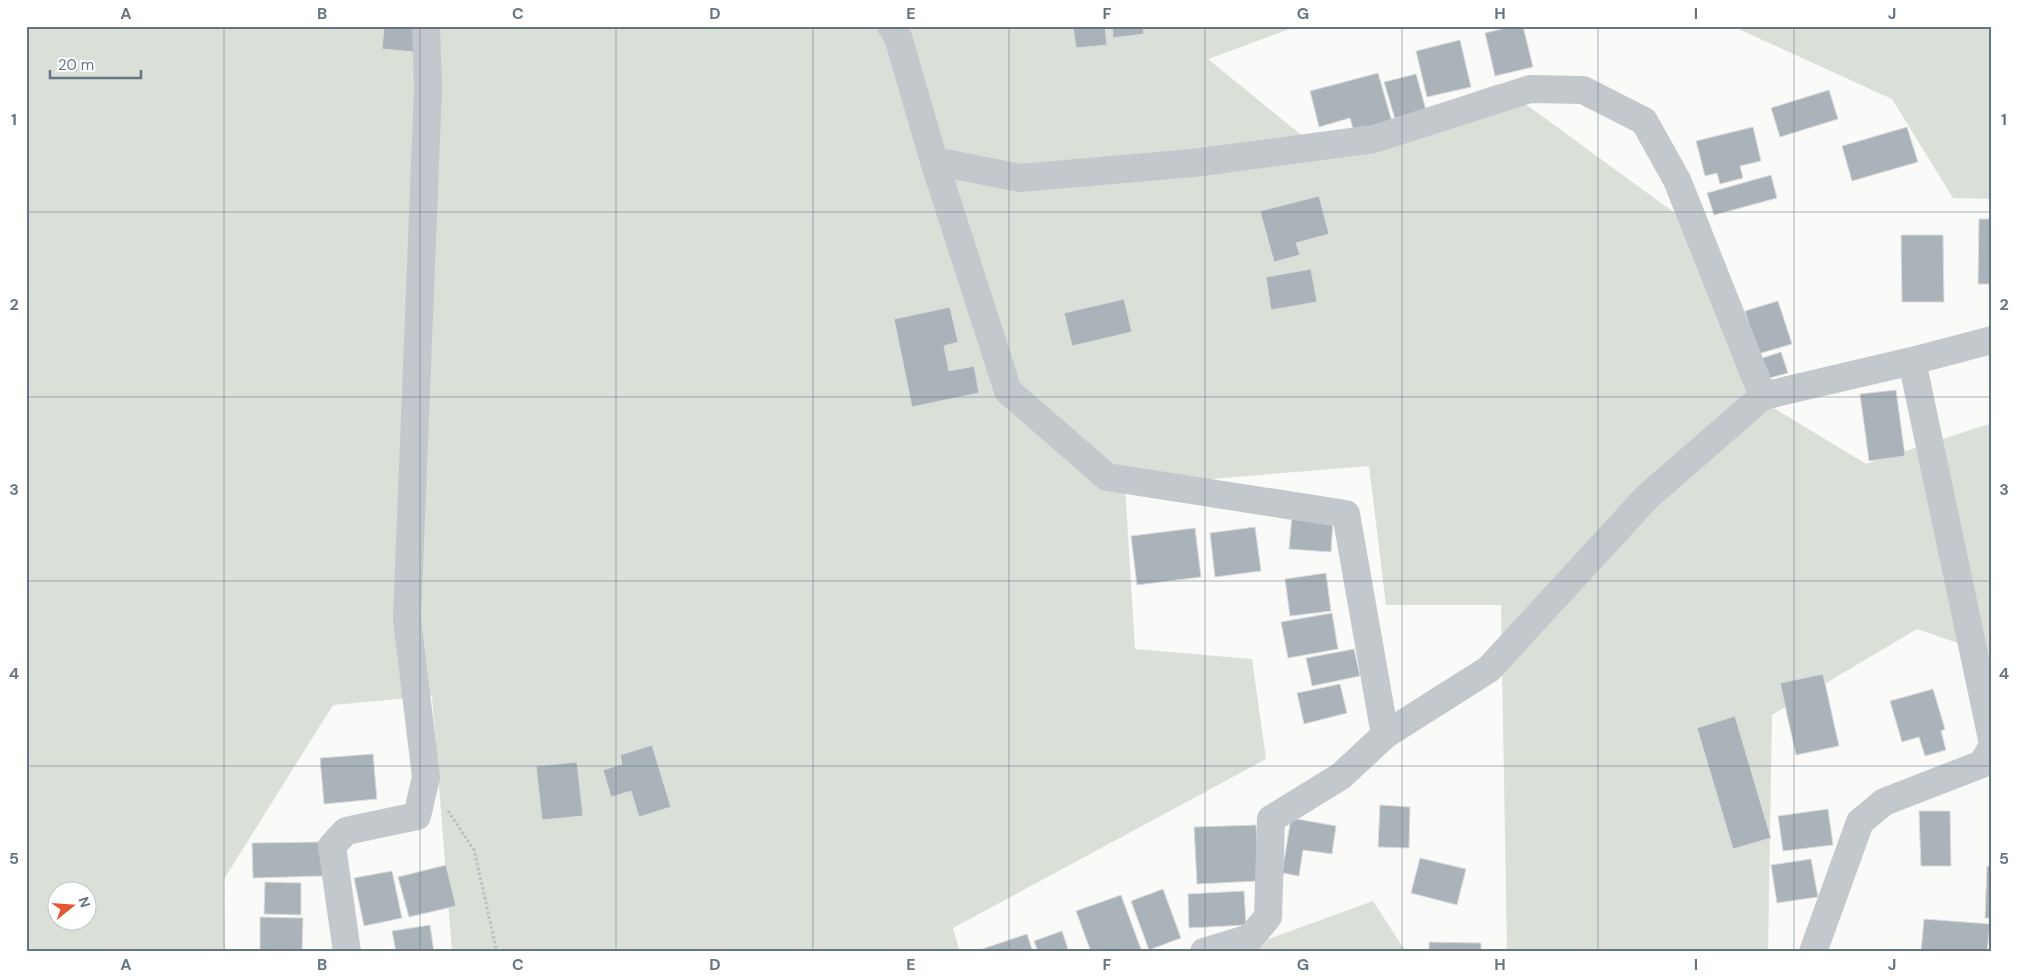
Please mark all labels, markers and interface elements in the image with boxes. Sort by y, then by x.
text: A [120,3,132,24]
text: B [317,3,327,24]
text: C [512,3,524,24]
text: D [709,3,721,24]
text: E [906,3,916,24]
text: F [1103,3,1112,24]
text: G [1297,3,1309,24]
text: H [1494,3,1506,24]
text: I [1694,3,1698,24]
text: J [1888,3,1896,24]
scale bar [50,48,141,80]
text: 20 m [58,55,94,75]
text: 1 [11,109,17,130]
text: 1 [2001,109,2007,130]
text: 2 [9,294,19,315]
text: 2 [1999,294,2009,315]
text: 3 [9,479,19,500]
text: 3 [1999,479,2009,500]
text: 4 [9,663,19,684]
text: 4 [1999,663,2009,684]
text: 5 [9,848,19,869]
text: 5 [1999,848,2009,869]
north arrow [48,880,98,930]
text: N [74,895,95,910]
text: A [120,954,132,975]
text: B [317,954,327,975]
text: C [512,954,524,975]
text: D [709,954,721,975]
text: E [906,954,916,975]
text: F [1103,954,1112,975]
text: G [1297,954,1309,975]
text: H [1494,954,1506,975]
text: I [1694,954,1698,975]
text: J [1888,954,1896,975]

